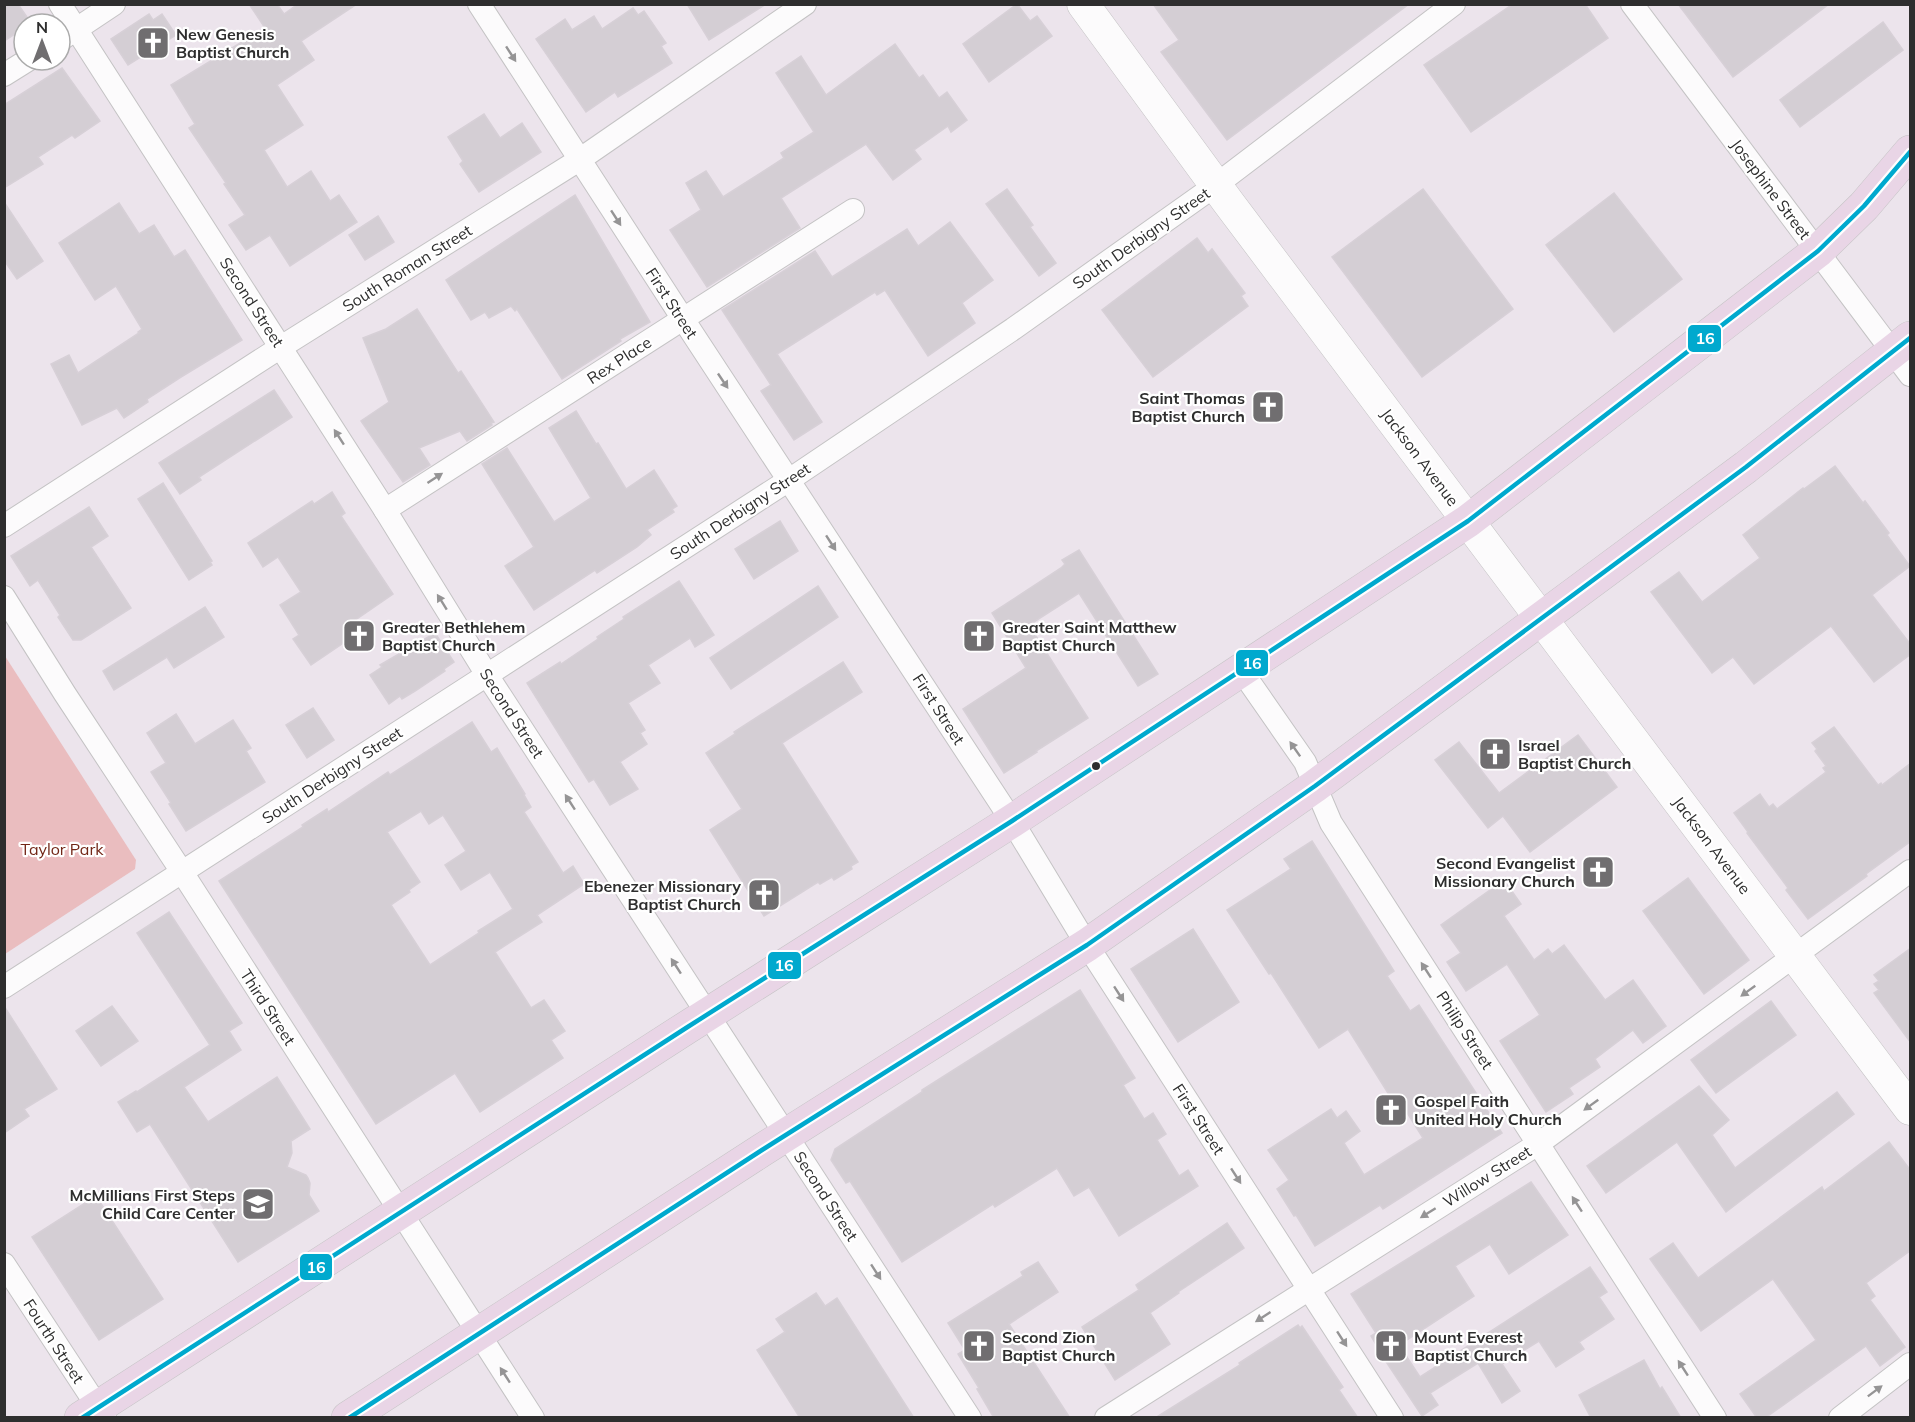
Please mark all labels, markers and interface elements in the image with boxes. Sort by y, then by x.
north arrow [12,12,72,72]
text: N [36,17,48,37]
place label: New Genesis Baptist Church [176,24,289,62]
church icon: New Genesis Baptist Church [135,25,171,61]
one-way arrow [505,46,516,62]
street label: Josephine Street [1727,135,1815,243]
street label: South Derbigny Street [1068,183,1214,293]
one-way arrow [611,209,622,226]
street label: South Roman Street [339,220,476,316]
street label: Second Street [216,253,289,351]
street label: First Street [642,264,703,342]
line badge: 16 [1687,324,1722,353]
text: 16 [1695,328,1715,348]
street label: Rex Place [583,332,655,388]
one-way arrow [718,372,729,389]
place label: Saint Thomas Baptist Church [1132,388,1245,426]
church icon: Saint Thomas Baptist Church [1250,389,1286,425]
street label: Jackson Avenue [1377,404,1463,510]
one-way arrow [333,429,344,445]
street label: South Derbigny Street [666,458,814,564]
one-way arrow [427,473,443,484]
one-way arrow [825,535,837,551]
one-way arrow [437,594,448,610]
place label: Greater Bethlehem Baptist Church [382,617,525,655]
place label: Greater Saint Matthew Baptist Church [1002,617,1177,655]
church icon: Greater Bethlehem Baptist Church [341,618,377,654]
church icon: Greater Saint Matthew Baptist Church [961,618,997,654]
line badge: 16 [1235,649,1269,677]
text: 16 [1242,653,1262,673]
street label: Second Street [476,664,549,762]
street label: First Street [909,670,970,748]
street label: South Derbigny Street [258,722,406,828]
place label: Israel Baptist Church [1518,735,1631,773]
church icon: Israel Baptist Church [1477,736,1513,772]
one-way arrow [1289,741,1301,757]
unlabelled marker [1090,760,1102,772]
street label: Jackson Avenue [1669,792,1755,898]
one-way arrow [564,794,575,810]
park label: Taylor Park [20,839,104,859]
place label: Second Evangelist Missionary Church [1434,853,1575,891]
church icon: Second Evangelist Missionary Church [1580,854,1616,890]
place label: Ebenezer Missionary Baptist Church [584,876,741,914]
church icon: Ebenezer Missionary Baptist Church [746,877,782,913]
line badge: 16 [767,951,802,980]
text: 16 [774,955,794,975]
one-way arrow [670,958,681,974]
one-way arrow [1421,962,1432,978]
street label: Third Street [236,965,300,1049]
one-way arrow [1741,984,1756,996]
one-way arrow [1113,986,1124,1002]
street label: Philip Street [1432,987,1498,1073]
street label: First Street [1169,1080,1230,1158]
place label: Gospel Faith United Holy Church [1414,1091,1562,1129]
church icon: Gospel Faith United Holy Church [1373,1092,1409,1128]
one-way arrow [1583,1099,1598,1111]
street label: Willow Street [1439,1141,1535,1211]
street label: Second Street [790,1147,863,1245]
one-way arrow [1230,1167,1241,1184]
place label: McMillians First Steps Child Care Center [70,1185,236,1223]
school or university icon: McMillians First Steps Child Care Center [240,1186,276,1222]
one-way arrow [1572,1196,1583,1213]
one-way arrow [1420,1207,1436,1218]
line badge: 16 [299,1253,333,1281]
text: 16 [306,1257,326,1277]
one-way arrow [870,1264,881,1280]
street label: Fourth Street [19,1295,89,1387]
one-way arrow [1255,1312,1272,1323]
place label: Second Zion Baptist Church [1002,1327,1115,1365]
place label: Mount Everest Baptist Church [1414,1327,1527,1365]
church icon: Second Zion Baptist Church [961,1328,997,1364]
church icon: Mount Everest Baptist Church [1373,1328,1409,1364]
one-way arrow [1336,1331,1347,1348]
one-way arrow [1678,1360,1689,1376]
one-way arrow [500,1367,511,1383]
one-way arrow [1867,1385,1883,1397]

